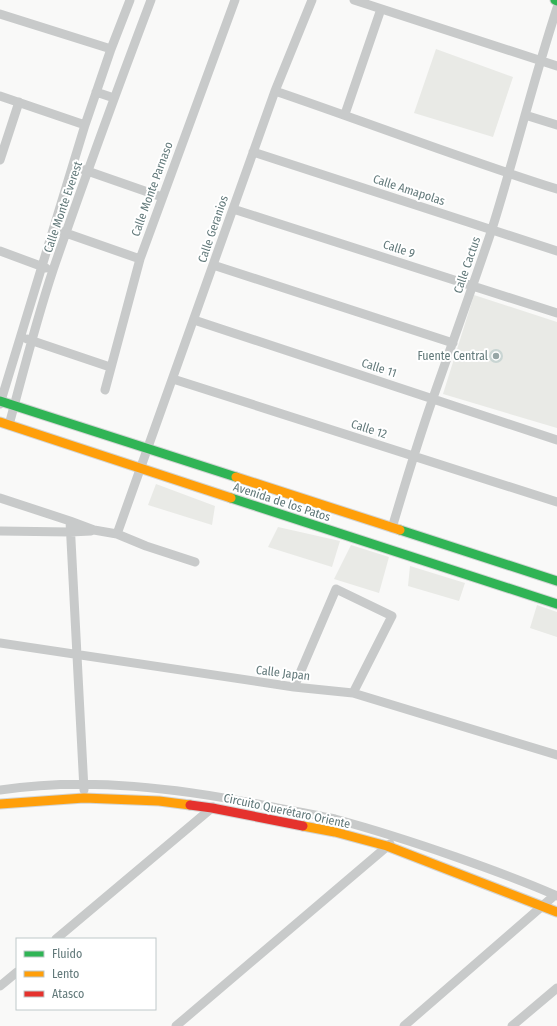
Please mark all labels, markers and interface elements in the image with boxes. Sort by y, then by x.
street label: Calle Monte Parnaso [128,140,176,238]
street label: Calle Monte Everest [41,159,85,255]
street label: Calle Amapolas [371,172,447,208]
street label: Calle Geranios [195,194,231,264]
street label: Calle Cactus [451,235,483,295]
street label: Calle 9 [381,237,417,261]
place label: Fuente Central [417,349,488,363]
marker: Fuente Central [491,351,501,361]
street label: Calle 11 [360,356,398,380]
street label: Calle 12 [349,417,389,441]
street label: Avenida de los Patos [232,480,332,524]
street label: Calle Japan [255,663,311,683]
street label: Circuito Querétaro Oriente [222,791,352,831]
legend [16,938,156,1010]
text: Fluido [52,947,82,961]
text: Lento [52,967,79,981]
text: Atasco [52,987,84,1001]

